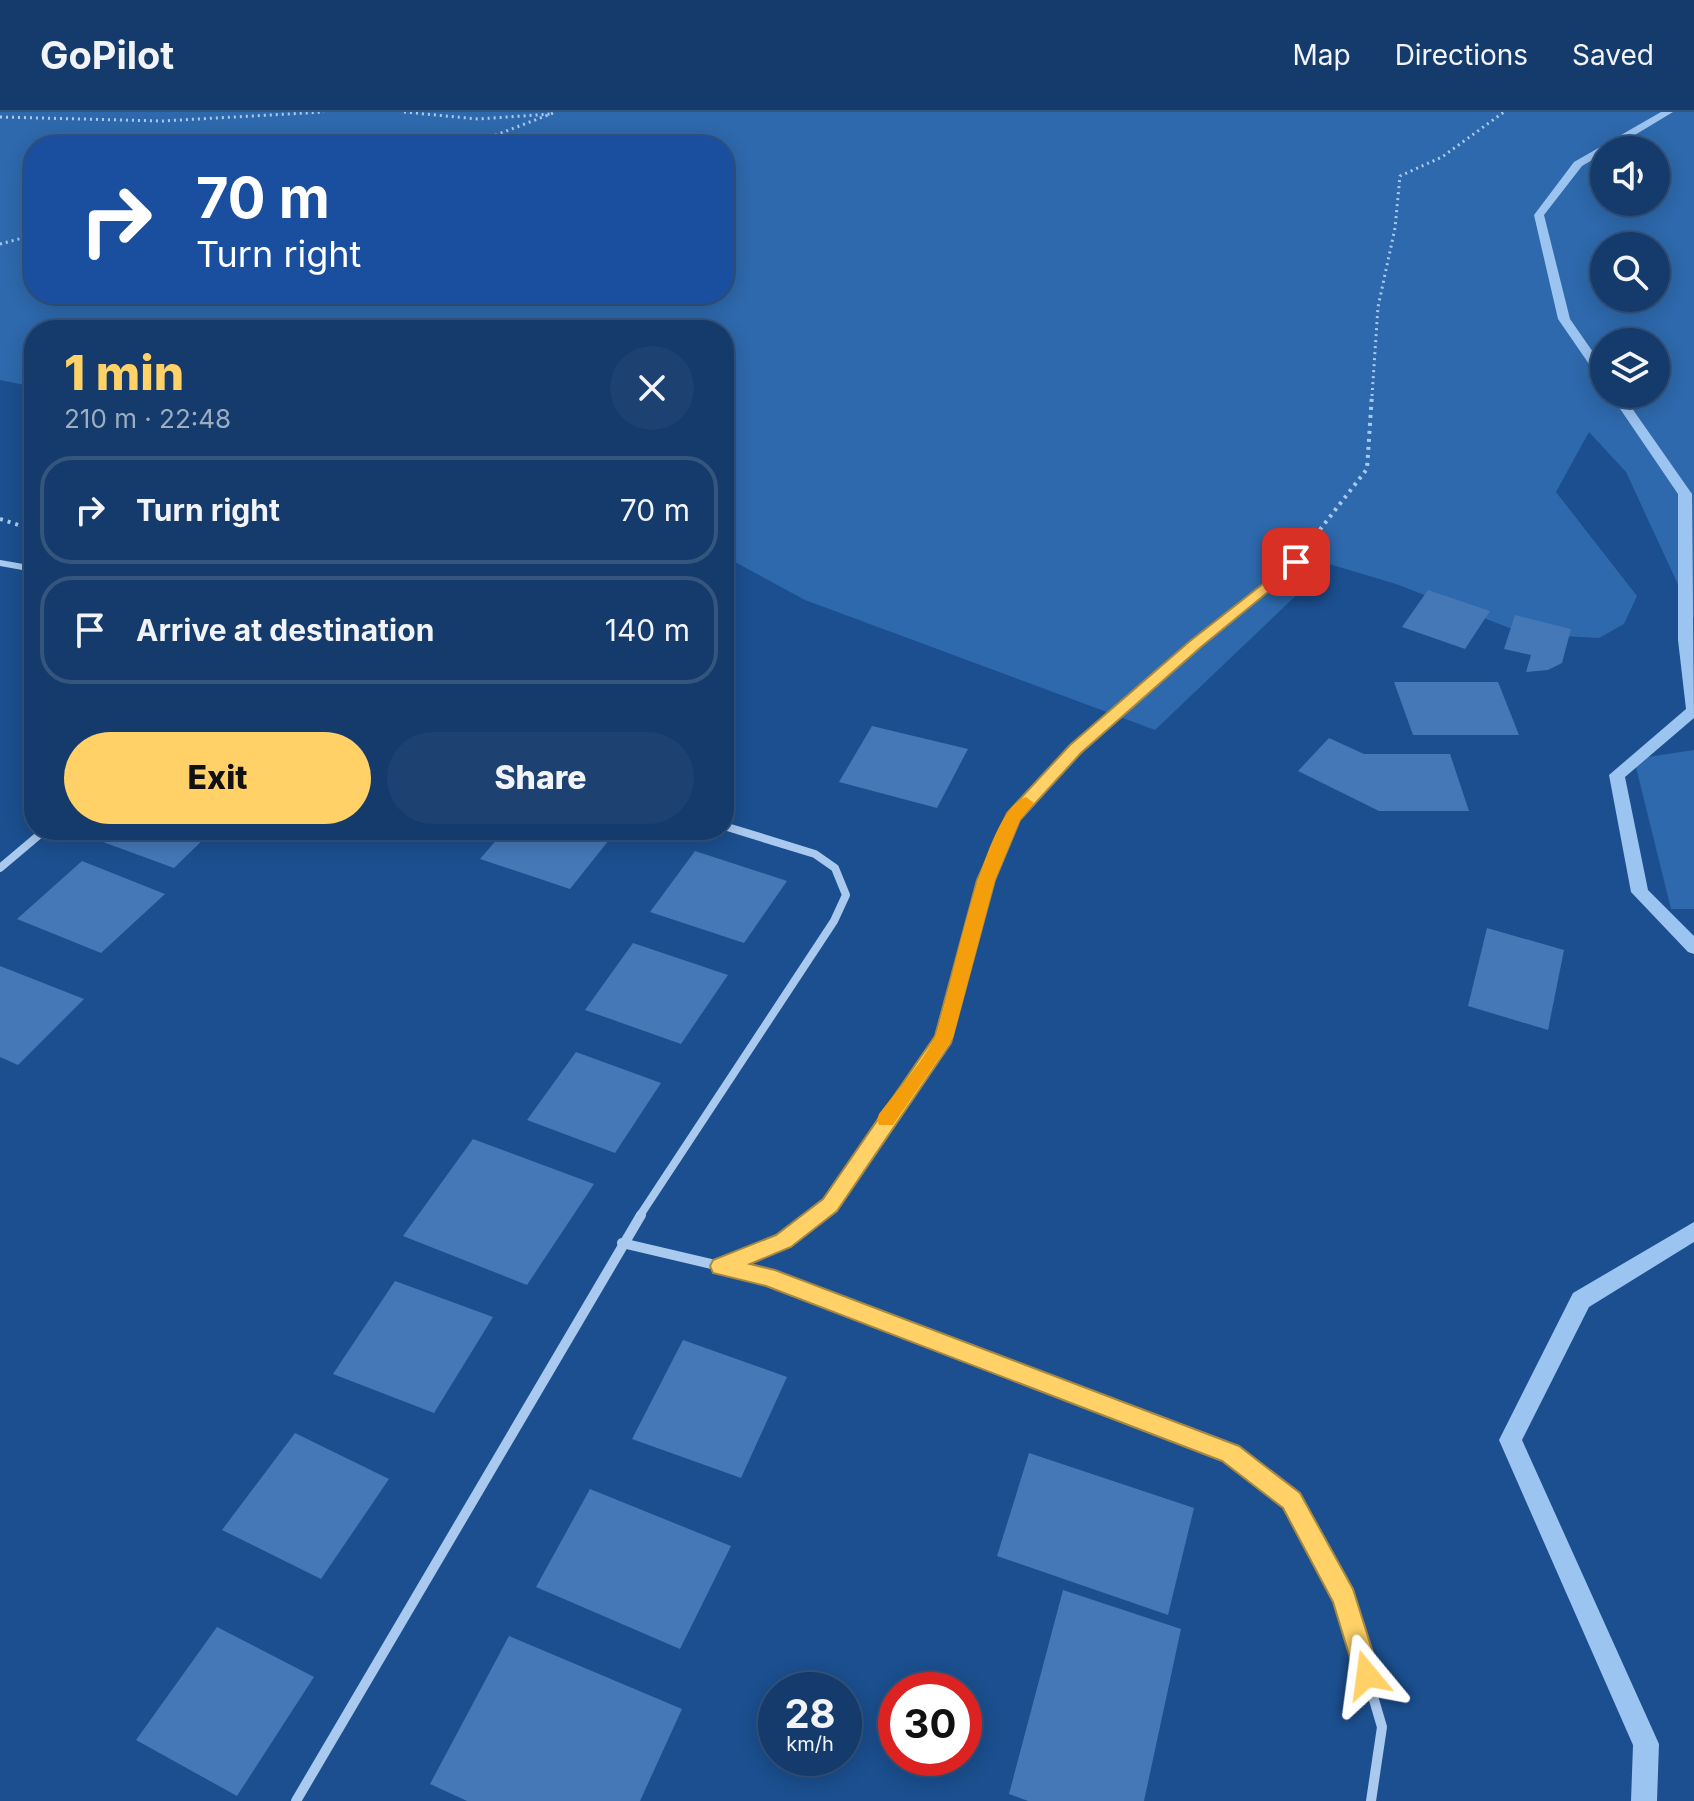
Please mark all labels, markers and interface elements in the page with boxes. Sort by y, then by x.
text: GoPilot [40,32,174,78]
text: Map [1292,38,1351,72]
text: Directions [1395,38,1528,72]
text: Saved [1572,38,1654,72]
map controls [1590,136,1670,408]
button: sound [1590,136,1670,216]
text: 70 m [196,164,330,232]
icon: right [64,168,168,272]
text: Turn right [196,232,361,276]
button: search [1590,232,1670,312]
button: layers [1590,328,1670,408]
text: 1 min [64,343,184,402]
button: close [610,346,694,430]
text: 210 m · 22:48 [64,403,231,434]
icon: right [68,488,112,532]
text: Turn right [136,492,280,528]
text: 70 m [620,492,690,528]
pin [1262,528,1330,596]
icon: arrive [1274,540,1318,584]
icon: arrive [68,608,112,652]
text: Arrive at destination [136,612,434,648]
text: 140 m [605,612,690,648]
button: Exit [64,732,371,824]
button: Share [387,732,694,824]
position arrow [1325,1633,1409,1717]
speed limit sign: 30 [878,1672,982,1776]
text: 28 [784,1689,836,1738]
text: km/h [786,1732,834,1756]

